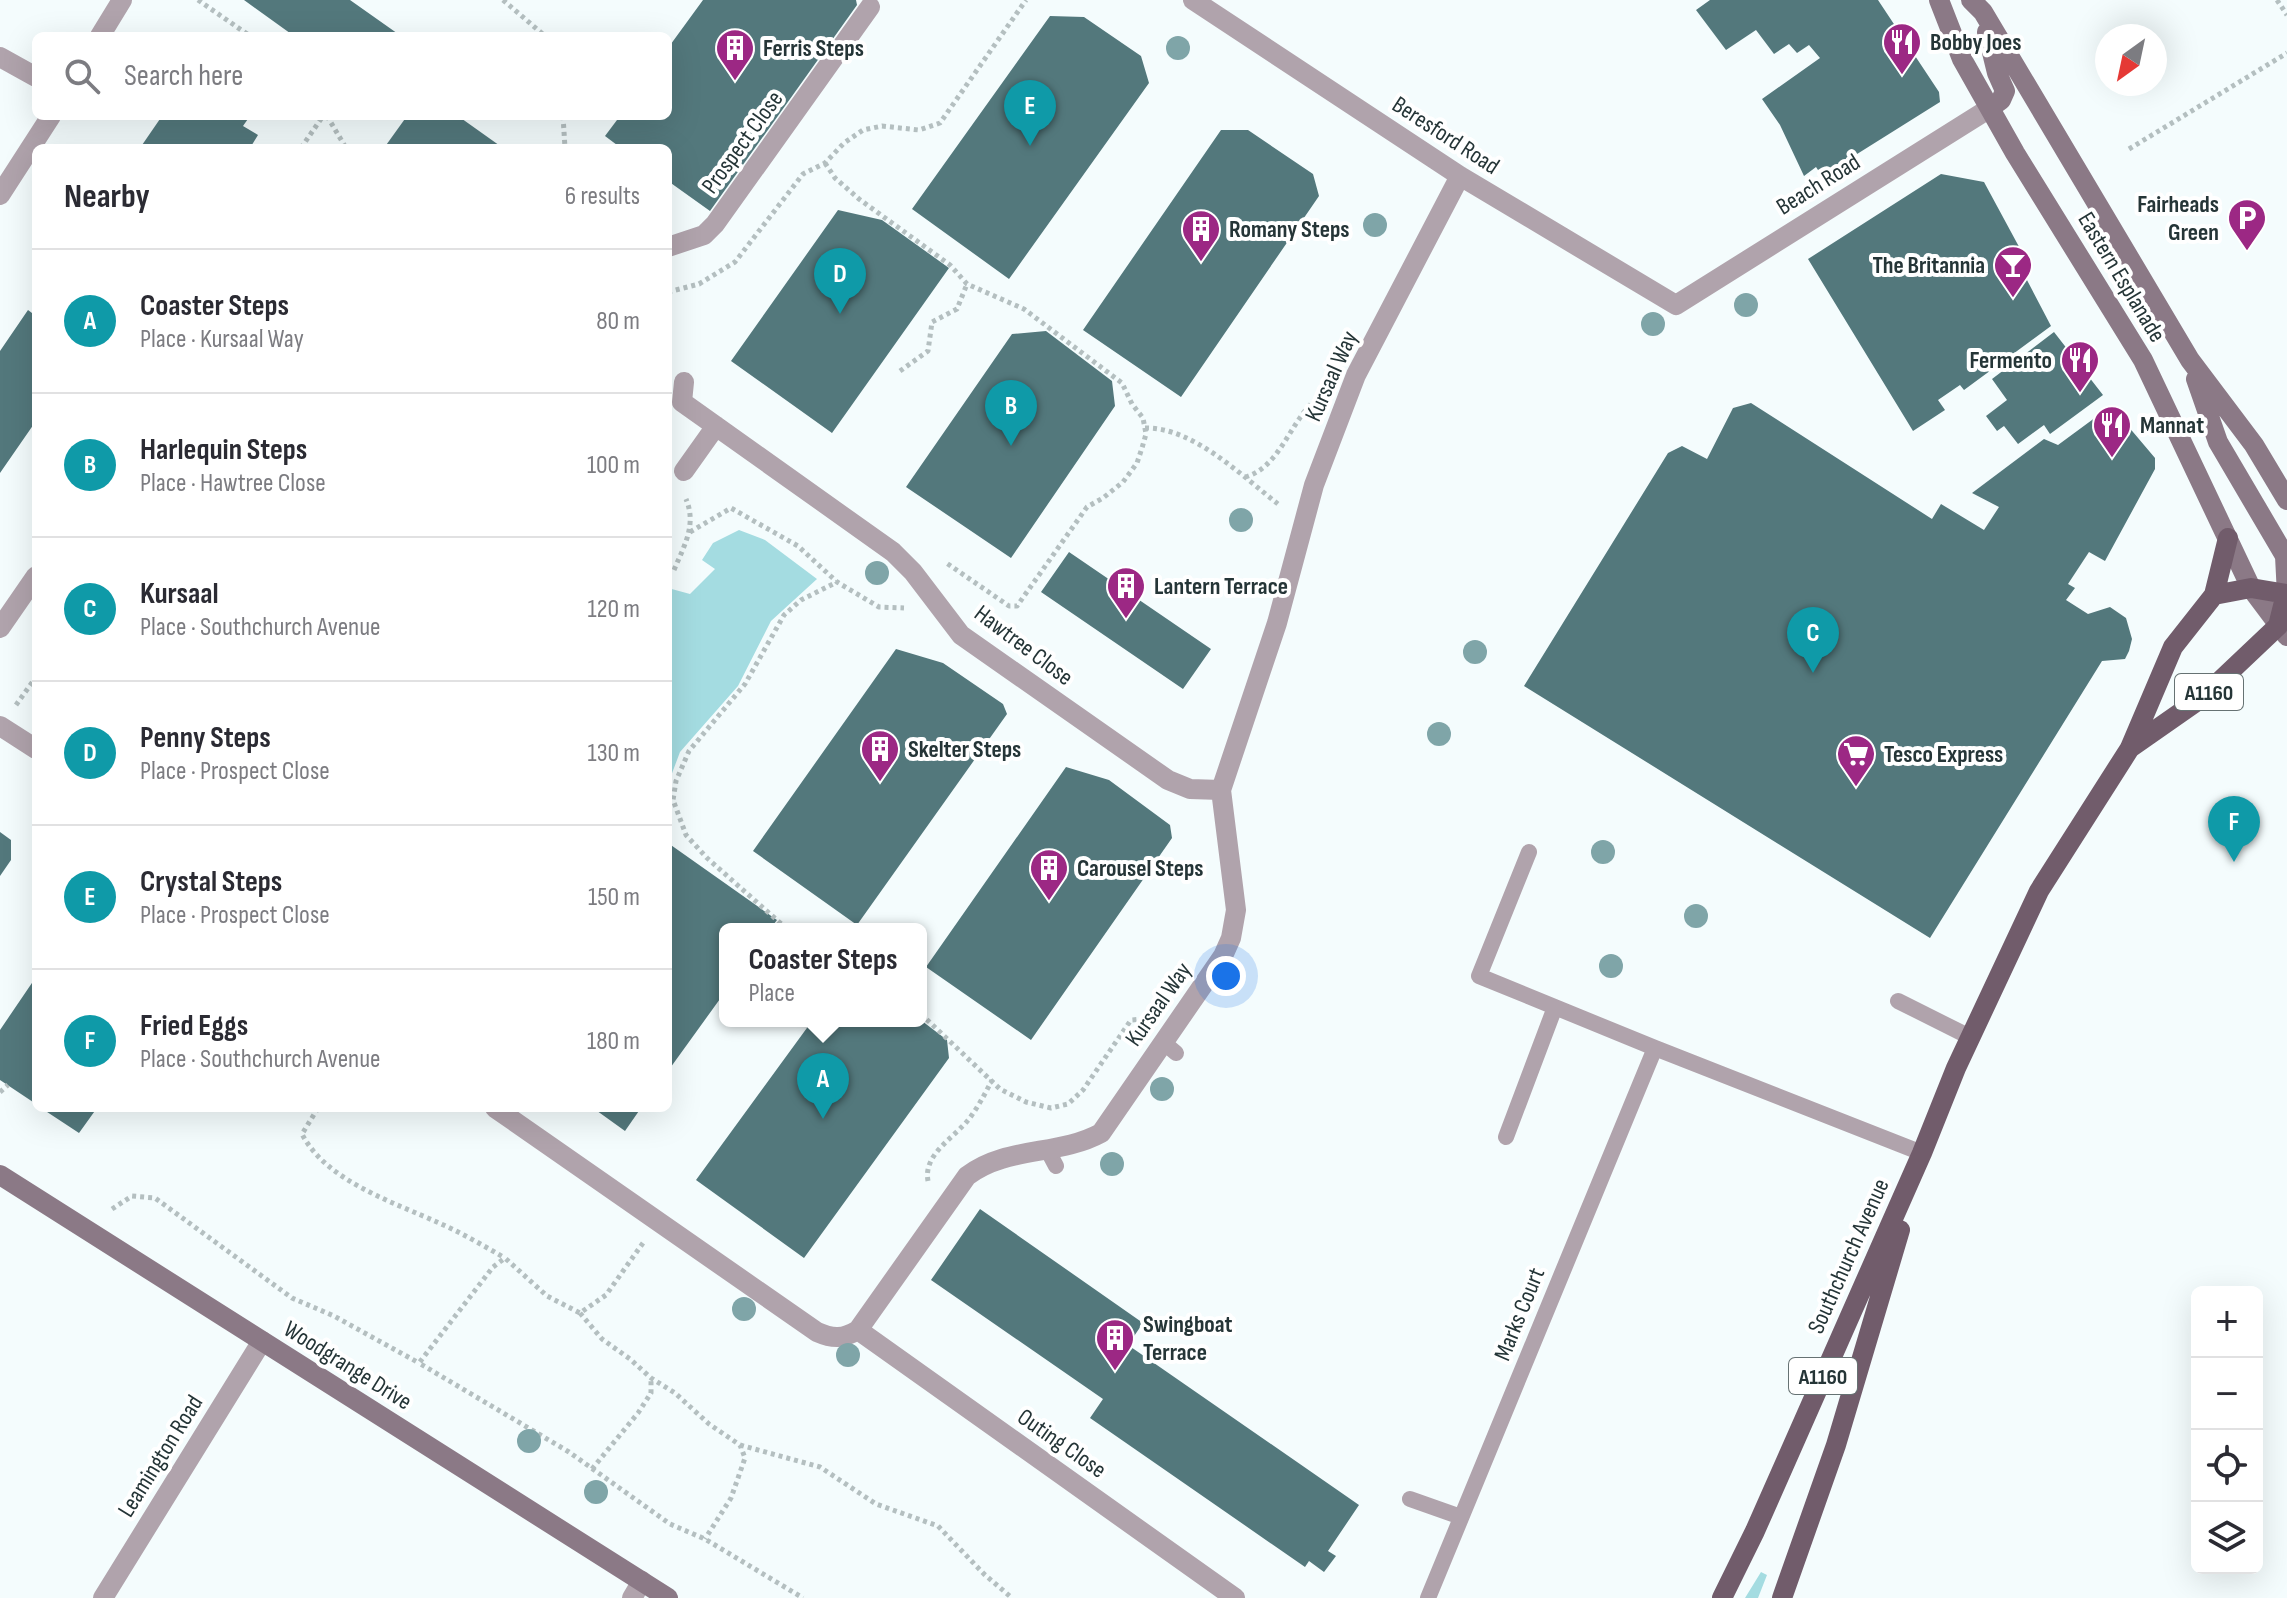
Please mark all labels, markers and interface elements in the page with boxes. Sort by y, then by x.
restaurant icon: Bobby Joes [1881,21,1923,76]
north arrow [2095,24,2167,96]
building icon: Ferris Steps [714,27,756,82]
place label: Bobby Joes [1930,28,2022,57]
search box [32,32,672,120]
place label: Ferris Steps [763,34,864,63]
icon: search [60,54,104,98]
text: Search here [124,58,243,94]
pin: E [1004,80,1056,146]
street label: Prospect Close [695,85,789,199]
street label: Beresford Road [1387,90,1505,181]
street label: Beach Road [1771,147,1865,221]
text: Nearby [64,176,150,217]
text: 6 results [565,181,640,212]
place label: Fairheads Green [2137,190,2219,247]
parking icon: Fairheads Green [2226,197,2268,252]
street label: Eastern Esplanade [2071,207,2172,347]
building icon: Romany Steps [1180,208,1222,263]
place label: Romany Steps [1229,215,1350,244]
bar icon: The Britannia [1992,244,2034,299]
pin: D [814,248,866,314]
place label: The Britannia [1873,251,1985,280]
text: Coaster Steps [140,288,289,324]
text: A [84,306,96,337]
text: 80 m [596,306,640,337]
text: Place · Kursaal Way [140,324,304,355]
street label: Kursaal Way [1299,327,1364,426]
restaurant icon: Fermento [2059,339,2101,394]
place label: Fermento [1970,346,2052,375]
pin: B [985,380,1037,446]
restaurant icon: Mannat [2091,404,2133,459]
place label: Mannat [2140,411,2204,440]
text: Harlequin Steps [140,432,307,468]
text: B [84,450,96,481]
text: 100 m [587,450,640,481]
text: Place · Hawtree Close [140,468,326,499]
building icon: Lantern Terrace [1105,565,1147,620]
place label: Lantern Terrace [1154,572,1288,601]
text: Kursaal [140,576,219,612]
text: C [83,594,97,625]
text: 120 m [587,594,640,625]
street label: Hawtree Close [969,599,1079,692]
pin: C [1787,607,1839,673]
text: Place · Southchurch Avenue [140,612,381,643]
road number: A1160 [2175,674,2243,710]
text: Penny Steps [140,720,271,756]
building icon: Skelter Steps [859,728,901,783]
supermarket icon: Tesco Express [1835,733,1877,788]
place label: Skelter Steps [908,735,1021,764]
text: D [83,738,97,769]
text: 130 m [588,738,640,769]
place label: Tesco Express [1884,740,2003,769]
text: Place · Prospect Close [140,756,330,787]
pin: F [2208,796,2260,862]
building icon: Carousel Steps [1028,847,1070,902]
place label: Carousel Steps [1077,854,1204,883]
text: Crystal Steps [140,864,282,900]
text: E [84,882,96,913]
text: 150 m [588,882,640,913]
text: Place · Prospect Close [140,900,330,931]
popup [719,923,927,1027]
text: Coaster Steps [748,942,898,978]
your location [1206,956,1246,996]
street label: Kursaal Way [1119,957,1198,1052]
text: Place [748,978,795,1009]
text: Fried Eggs [140,1008,248,1044]
text: F [85,1026,95,1057]
text: 180 m [587,1026,640,1057]
text: Place · Southchurch Avenue [140,1044,381,1075]
pin: A [797,1053,849,1119]
street label: Southchurch Avenue [1801,1174,1896,1338]
street label: Marks Court [1488,1264,1551,1365]
map controls [2191,1286,2263,1574]
button: + [2191,1286,2263,1358]
place label: Swingboat Terrace [1143,1310,1233,1367]
street label: Woodgrange Drive [278,1315,417,1416]
building icon: Swingboat Terrace [1094,1317,1136,1372]
road number: A1160 [1789,1358,1857,1394]
button: − [2191,1358,2263,1430]
street label: Leamington Road [111,1390,209,1523]
street label: Outing Close [1012,1402,1112,1484]
button: locate [2191,1430,2263,1502]
button: layers [2191,1502,2263,1574]

